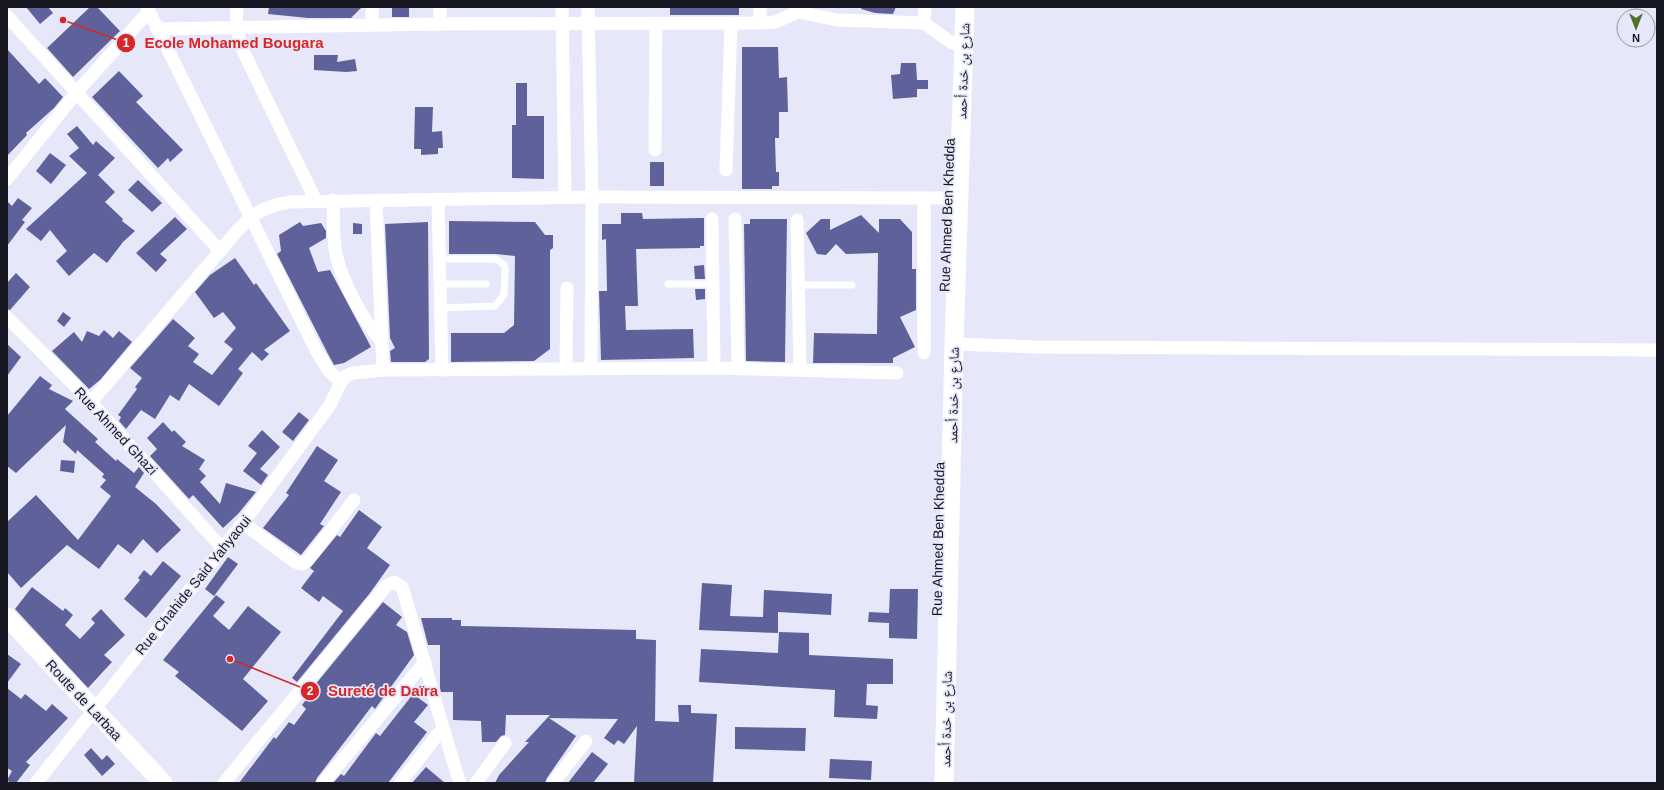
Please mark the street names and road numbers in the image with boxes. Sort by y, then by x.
street label: شارع بن خدة أحمد [953,23,975,119]
street label: Rue Ahmed Ben Khedda [936,138,958,292]
street label: شارع بن خدة أحمد [944,347,964,443]
street label: Rue Ahmed Ghazi [71,384,161,478]
street label: Rue Ahmed Ben Khedda [929,462,947,616]
street label: Rue Chahide Said Yahyaoui [132,512,254,658]
street label: Route de Larbaa [43,656,126,744]
street label: شارع بن خدة أحمد [937,671,957,767]

